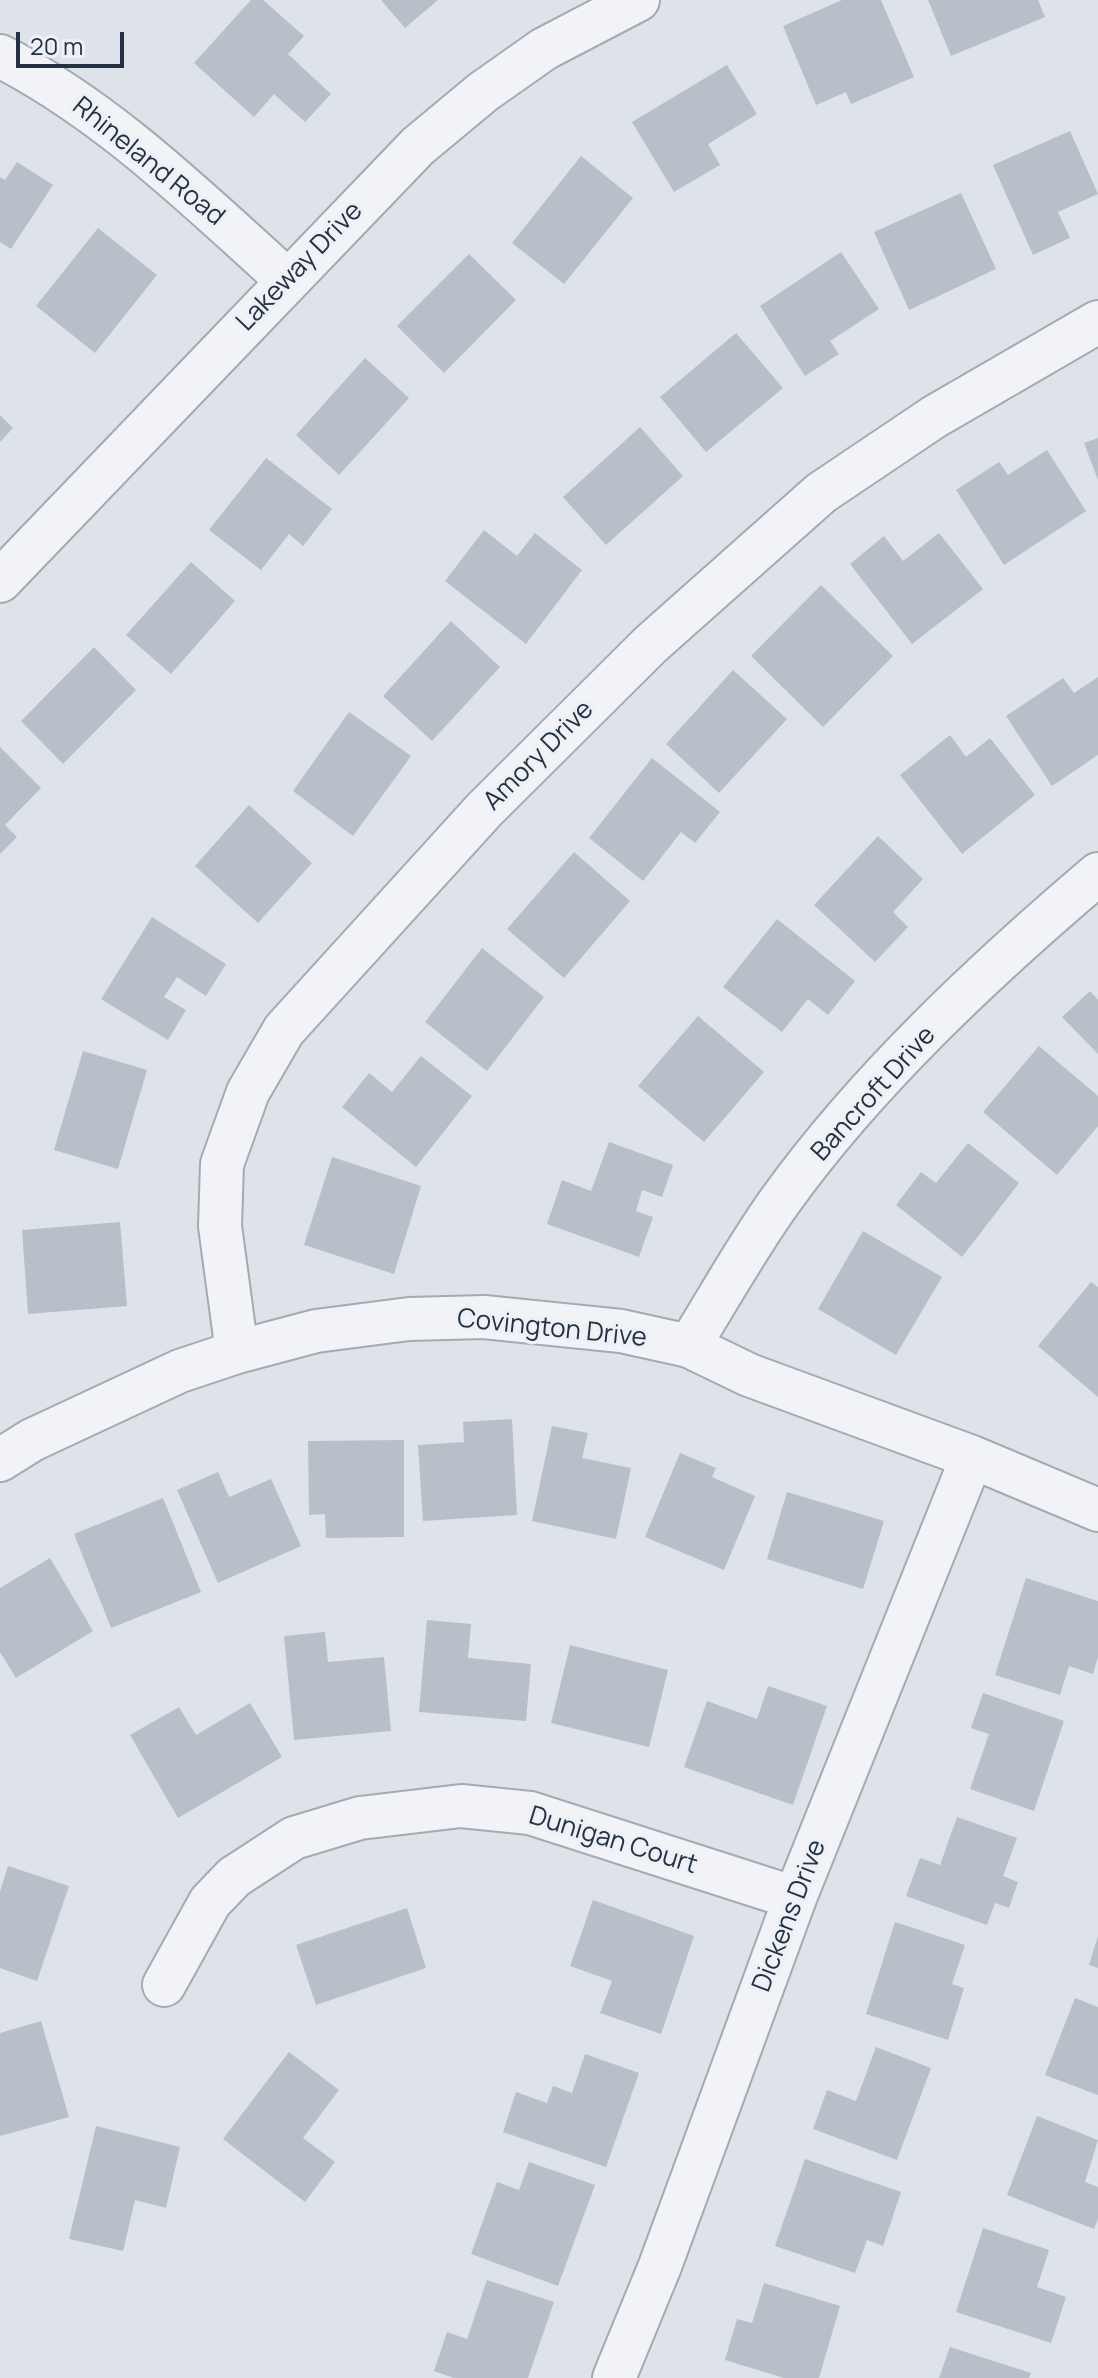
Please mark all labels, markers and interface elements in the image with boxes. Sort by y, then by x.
scale bar [20,16,128,66]
text: 20 m [30,29,83,62]
street label: Rhineland Road [66,91,230,233]
street label: Lakeway Drive [231,196,369,338]
street label: Amory Drive [478,695,600,817]
street label: Bancroft Drive [805,1020,943,1168]
street label: Covington Drive [456,1304,648,1354]
street label: Dunigan Court [525,1801,701,1881]
street label: Dickens Drive [747,1836,833,1996]

